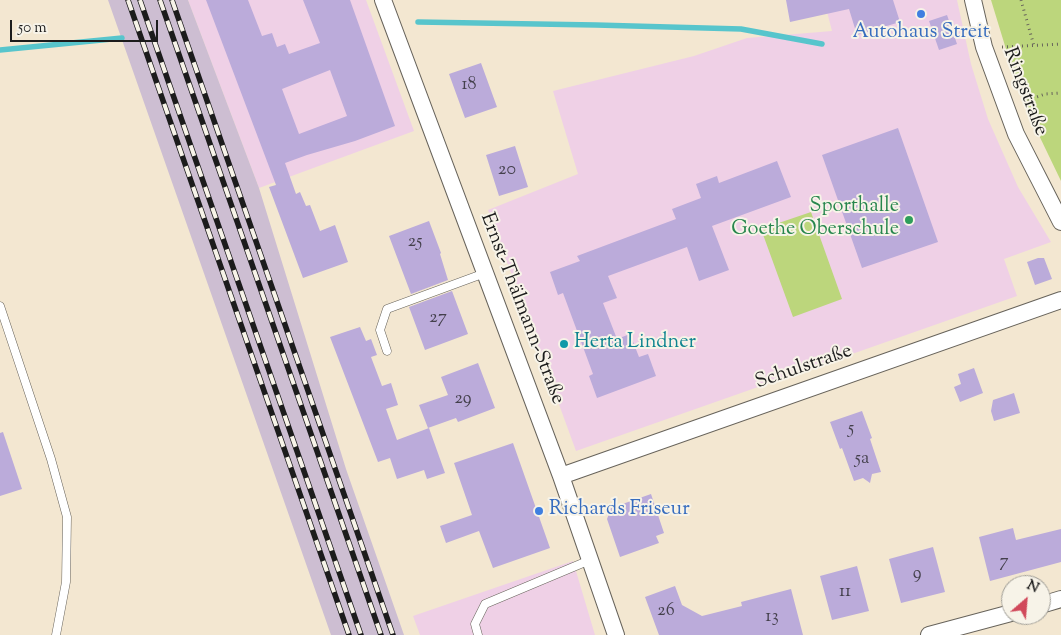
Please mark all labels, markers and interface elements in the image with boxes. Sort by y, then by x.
marker: Autohaus Streit [915,8,927,20]
scale bar [12,10,160,42]
text: 50 m [18,18,47,39]
place label: Autohaus Streit [852,22,990,46]
street label: Ringstraße [996,44,1052,140]
house number: 18 [461,75,477,97]
house number: 20 [498,160,516,182]
place label: Sporthalle Goethe Oberschule [731,196,899,243]
street label: Ernst-Thälmann-Straße [473,210,569,408]
marker: Sporthalle Goethe Oberschule [903,214,915,226]
house number: 25 [408,232,422,254]
house number: 27 [429,308,447,330]
place label: Herta Lindner [574,332,696,356]
marker: Herta Lindner [558,338,570,350]
street label: Schulstraße [752,340,856,396]
house number: 29 [454,389,472,411]
house number: 5 [848,419,854,441]
house number: 5a [855,449,869,471]
place label: Richards Friseur [549,499,690,523]
marker: Richards Friseur [533,505,545,517]
house number: 7 [999,552,1009,574]
house number: 9 [913,564,921,586]
north arrow [1001,575,1051,625]
text: N [1023,576,1042,599]
house number: 11 [839,582,851,604]
house number: 26 [657,601,675,623]
house number: 13 [765,607,779,629]

